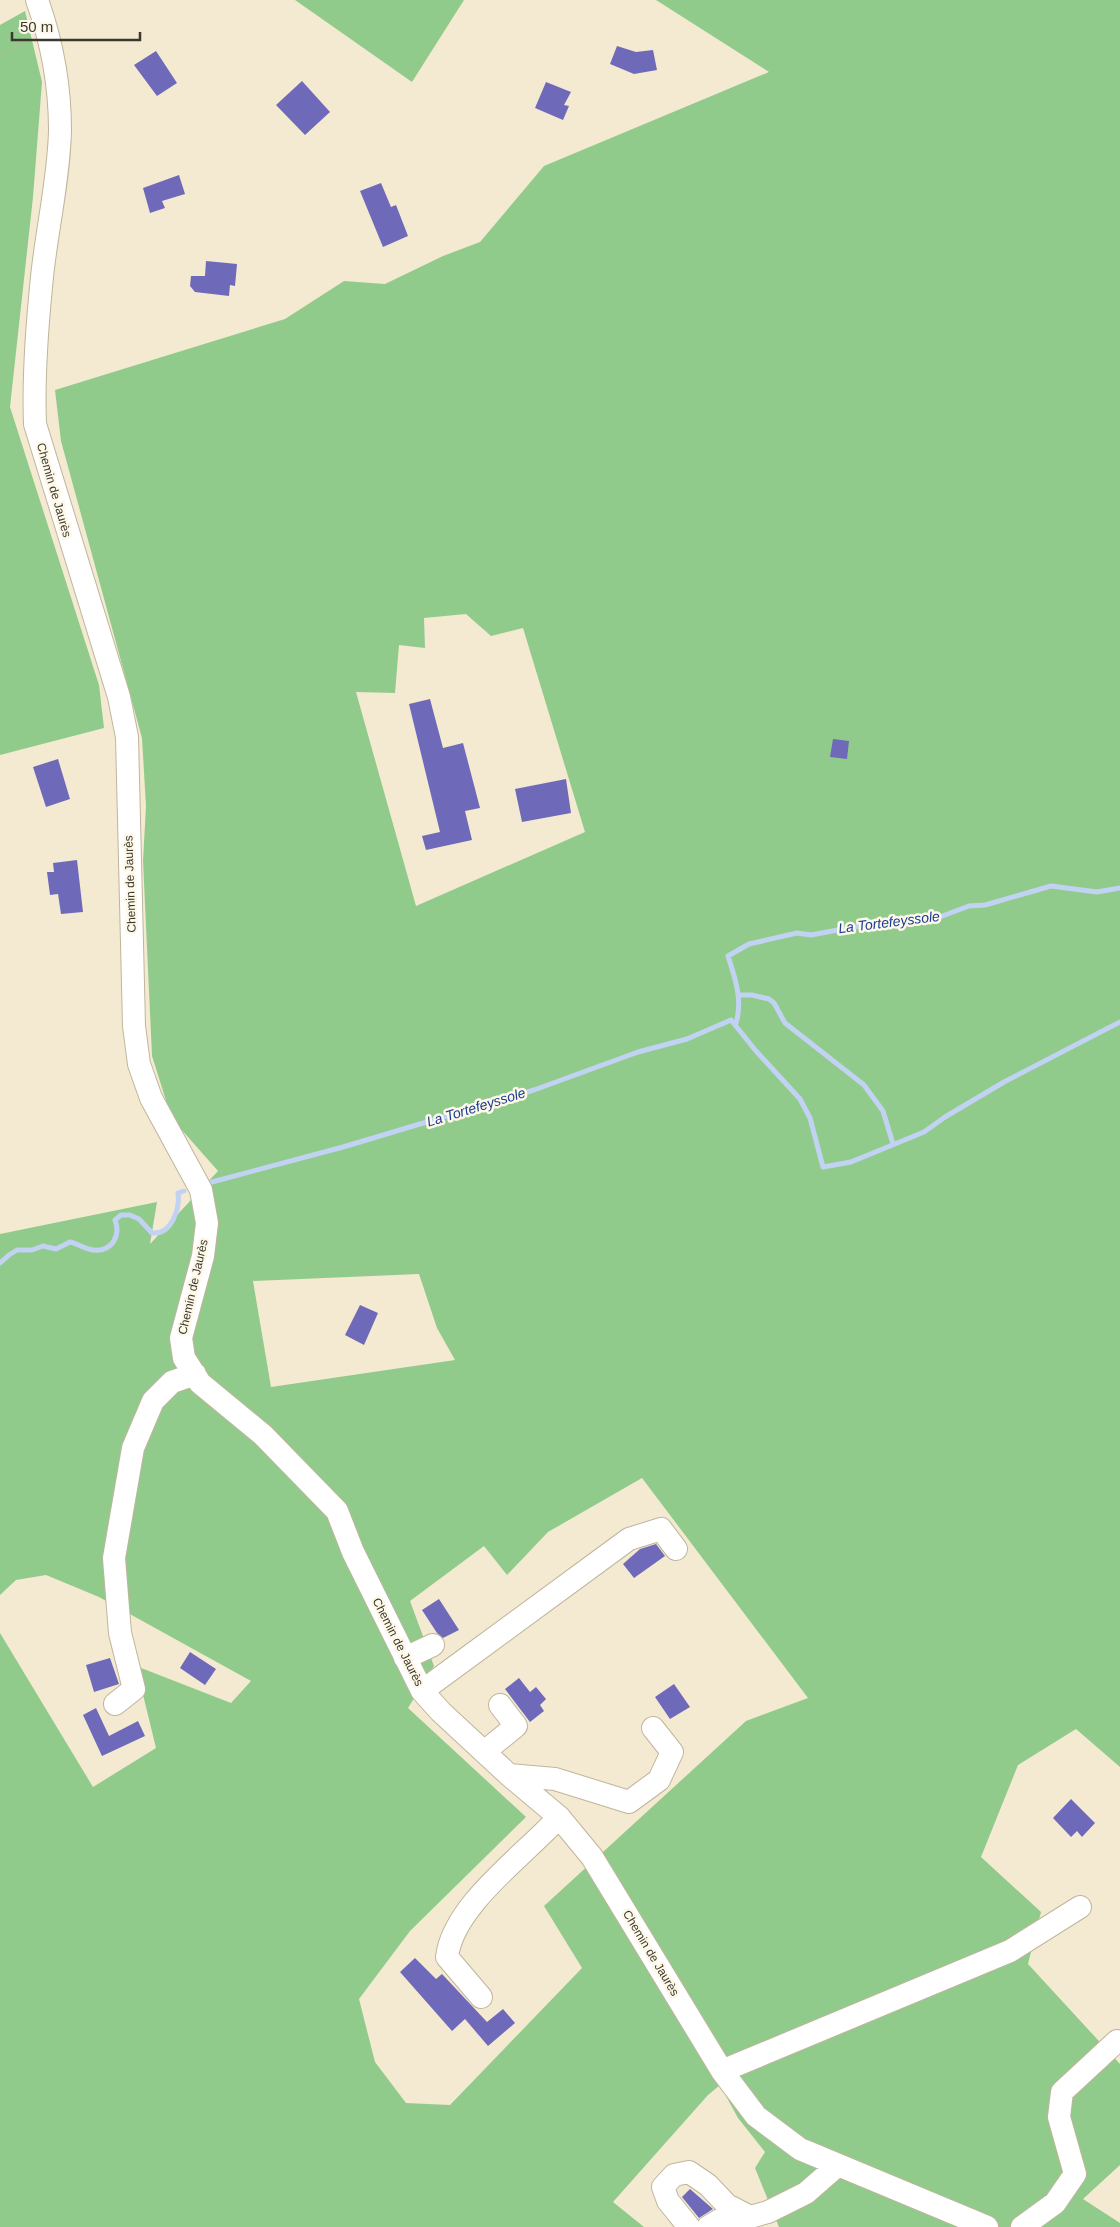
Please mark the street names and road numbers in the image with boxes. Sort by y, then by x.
street label: Chemin de Jaurès [34,441,74,539]
street label: Chemin de Jaurès [121,835,139,933]
street label: Chemin de Jaurès [175,1238,211,1336]
street label: Chemin de Jaurès [370,1595,426,1689]
street label: Chemin de Jaurès [620,1908,682,1998]

